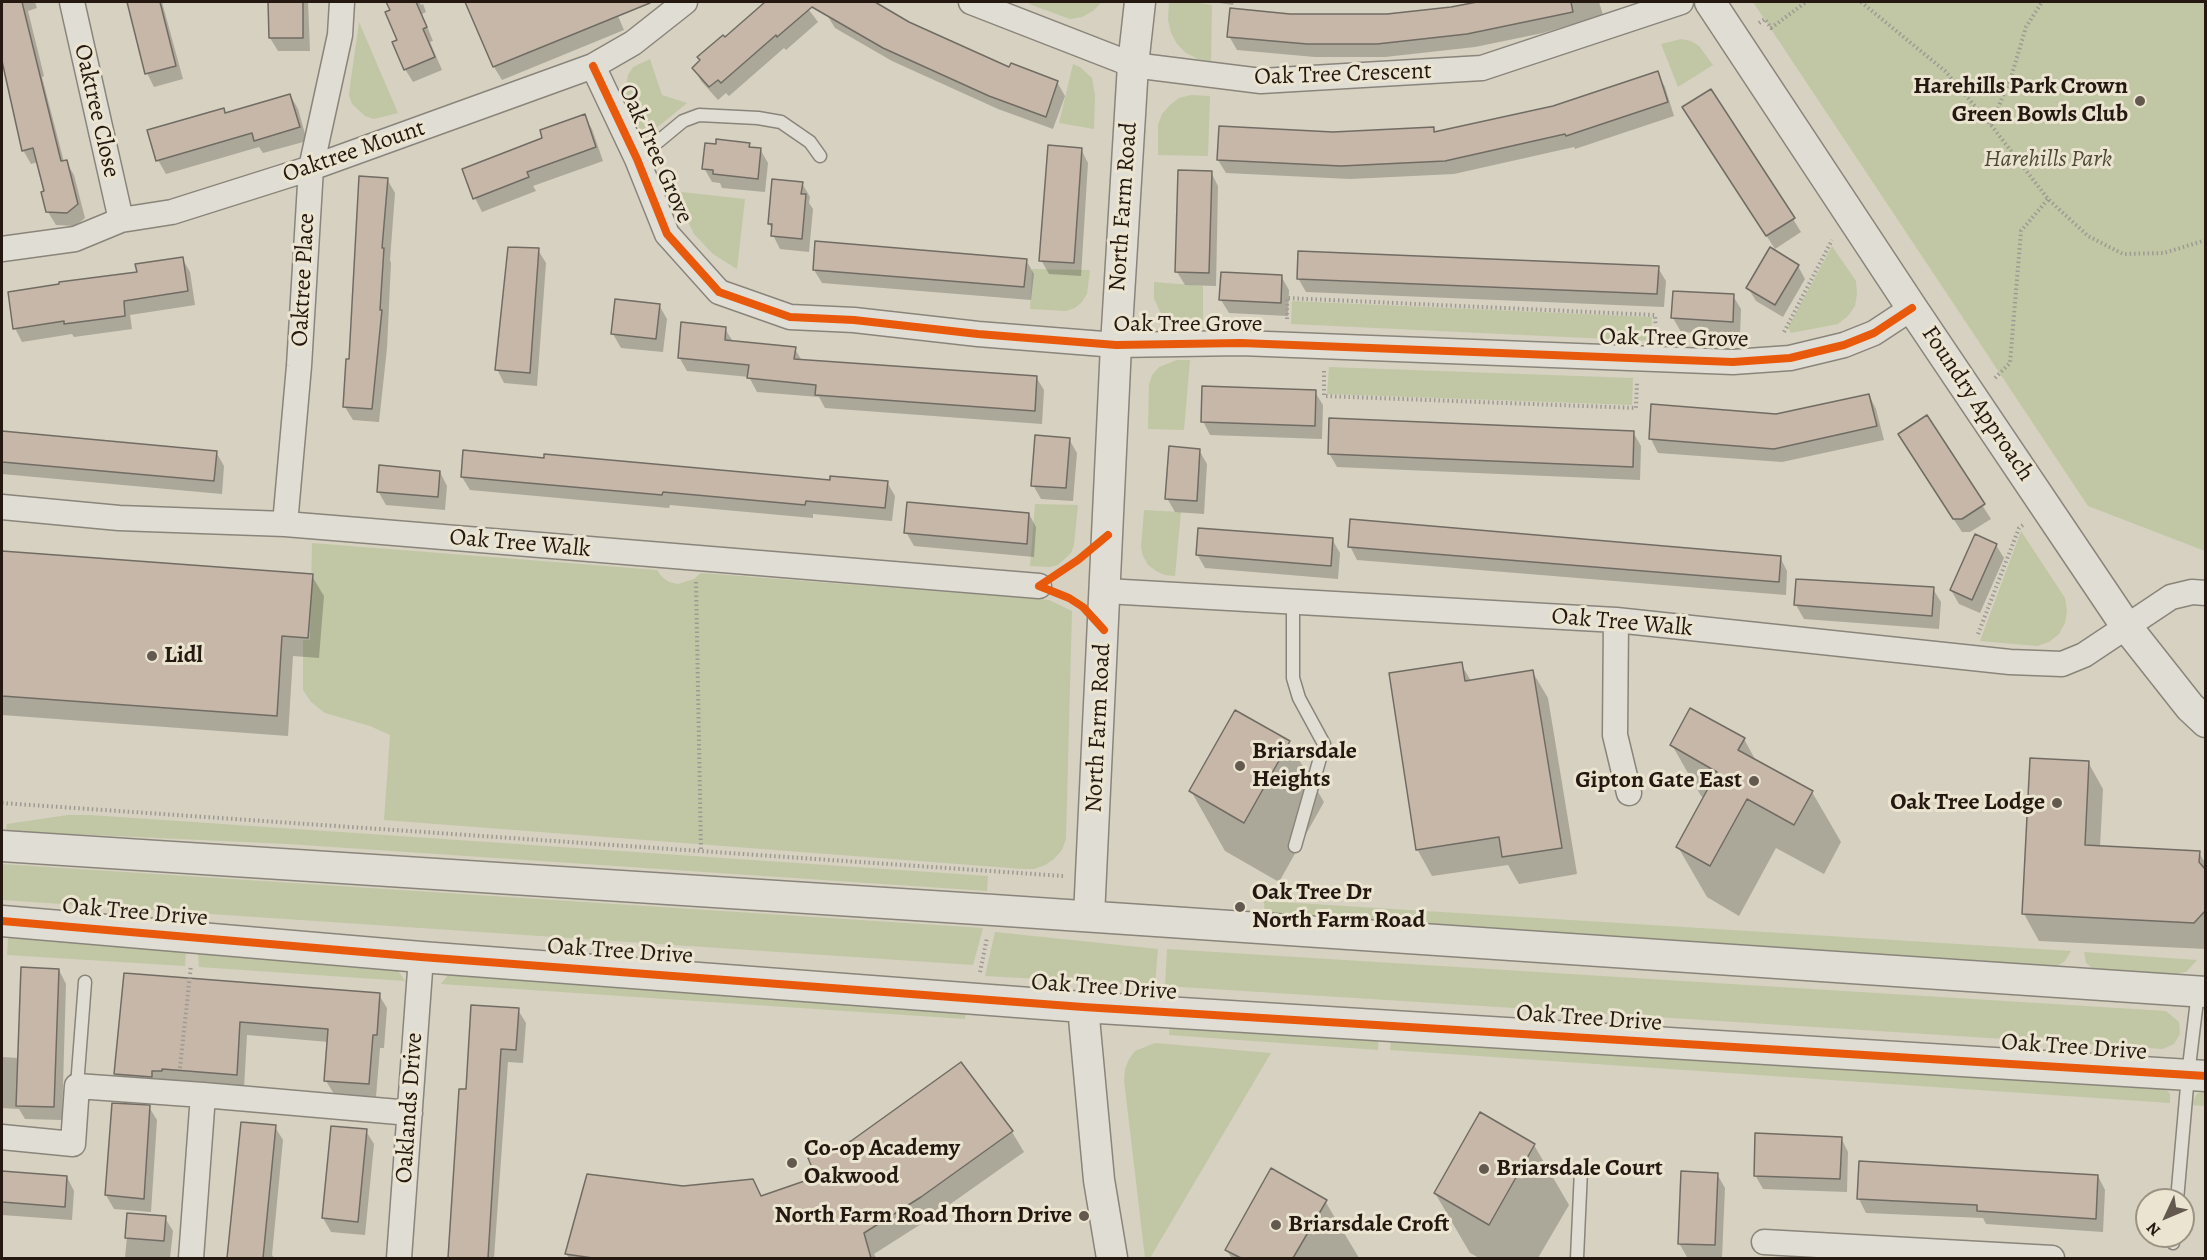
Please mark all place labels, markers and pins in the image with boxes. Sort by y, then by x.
place label: Harehills Park Crown Green Bowls Club [1913,73,2128,129]
marker: Harehills Park Crown Green Bowls Club [2133,94,2147,108]
place label: Lidl [164,642,203,670]
marker: Lidl [145,649,159,663]
place label: Briarsdale Heights [1252,738,1357,794]
marker: Briarsdale Heights [1233,759,1247,773]
place label: Gipton Gate East [1575,767,1742,795]
marker: Gipton Gate East [1747,774,1761,788]
place label: Oak Tree Lodge [1890,789,2045,817]
marker: Oak Tree Lodge [2050,796,2064,810]
place label: Oak Tree Dr North Farm Road [1252,879,1425,935]
marker: Oak Tree Dr North Farm Road [1233,900,1247,914]
place label: Co-op Academy Oakwood [804,1135,960,1191]
place label: Briarsdale Court [1496,1155,1663,1183]
marker: Co-op Academy Oakwood [785,1156,799,1170]
marker: Briarsdale Court [1477,1162,1491,1176]
place label: North Farm Road Thorn Drive [774,1202,1072,1230]
marker: North Farm Road Thorn Drive [1077,1209,1091,1223]
place label: Briarsdale Croft [1288,1211,1450,1239]
marker: Briarsdale Croft [1269,1218,1283,1232]

